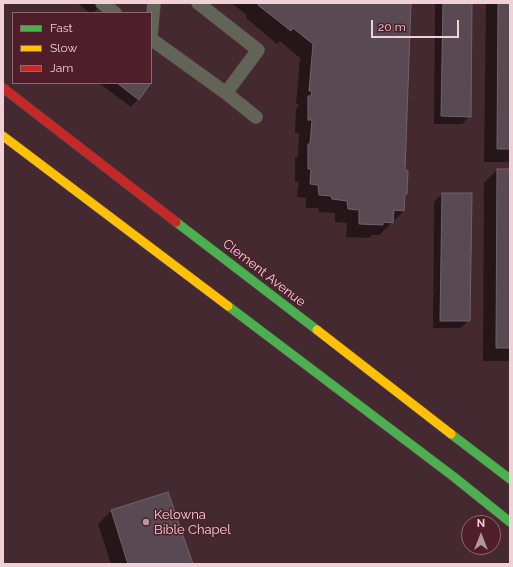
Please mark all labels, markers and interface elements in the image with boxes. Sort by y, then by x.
legend [12,12,152,84]
scale bar [373,12,461,38]
text: 20 m [378,20,406,34]
text: Fast [50,21,73,35]
text: Slow [50,41,77,55]
text: Jam [50,61,73,75]
street label: Clement Avenue [220,236,308,310]
place label: Kelowna Bible Chapel [154,507,231,538]
north arrow [461,515,501,555]
marker: Kelowna Bible Chapel [141,517,151,527]
text: N [477,517,485,530]

